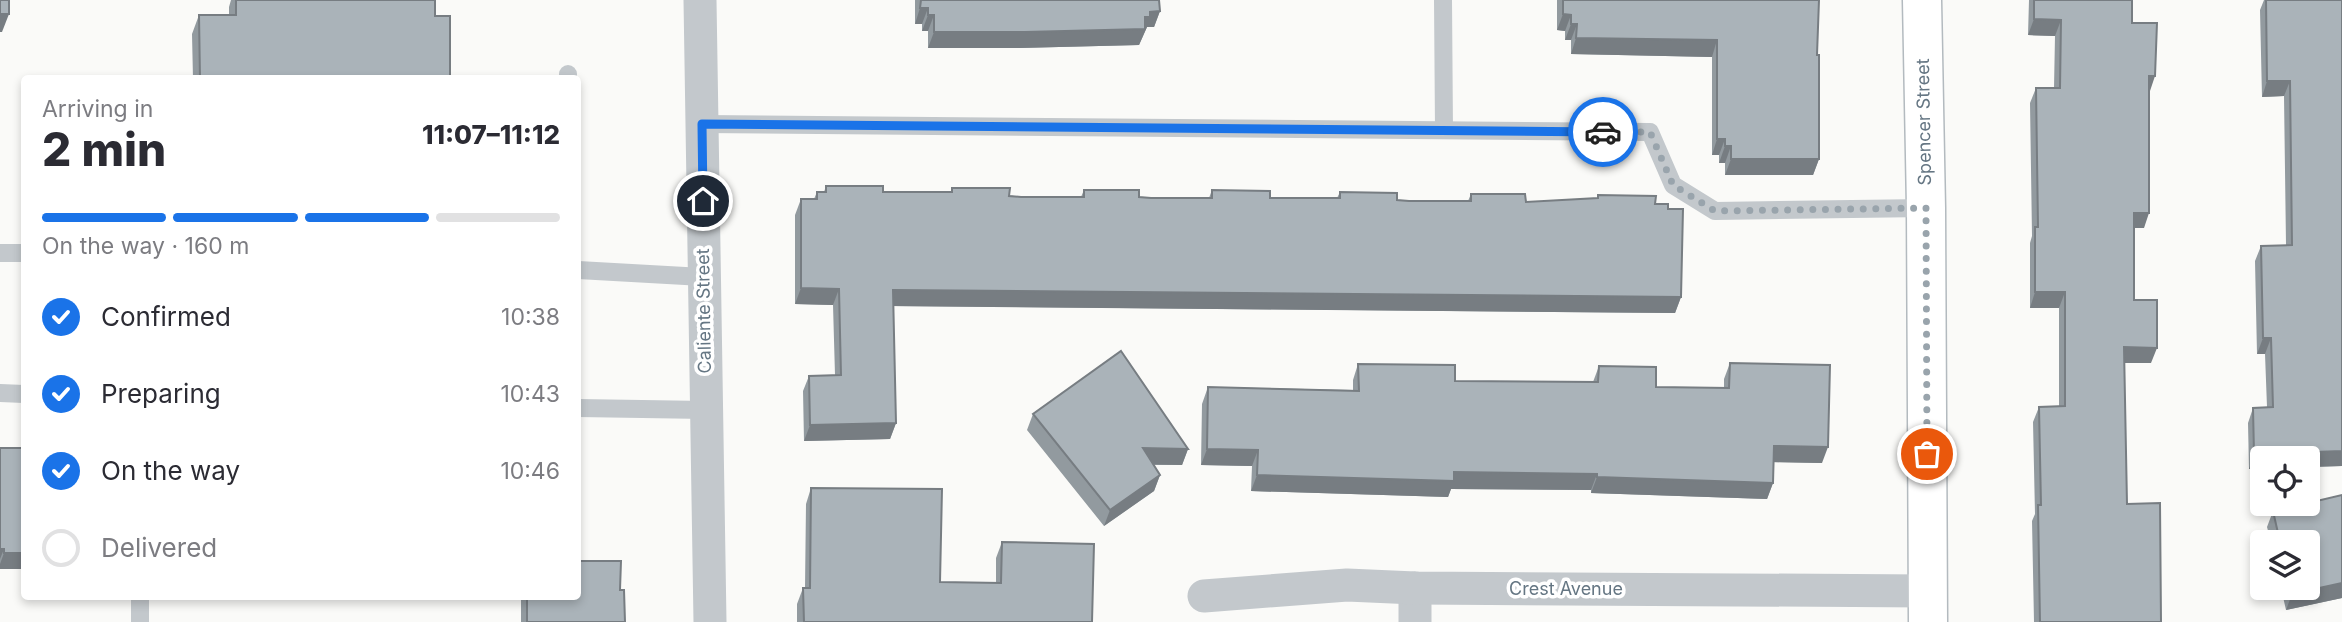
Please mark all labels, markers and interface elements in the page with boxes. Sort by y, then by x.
street label: Spencer Street [1912,58,1935,186]
text: Arriving in [42,95,153,123]
courier [1568,97,1638,167]
icon: car [1584,113,1622,151]
text: 11:07–11:12 [422,119,560,150]
text: 2 min [42,121,166,177]
pin [673,171,733,231]
icon: home [684,182,722,220]
text: On the way · 160 m [42,232,249,260]
street label: Caliente Street [692,248,715,374]
icon: check [42,298,80,336]
text: Confirmed [101,301,231,332]
text: 10:38 [501,303,560,331]
icon: check [42,375,80,413]
text: Preparing [101,378,221,409]
text: 10:43 [500,380,560,408]
pin [1897,424,1957,484]
icon: bag [1908,435,1946,473]
map controls [2250,446,2320,600]
button: locate [2250,446,2320,516]
icon: check [42,452,80,490]
text: On the way [101,455,240,486]
text: 10:46 [500,457,560,485]
button: layers [2250,530,2320,600]
text: Delivered [101,532,217,563]
street label: Crest Avenue [1509,578,1623,599]

